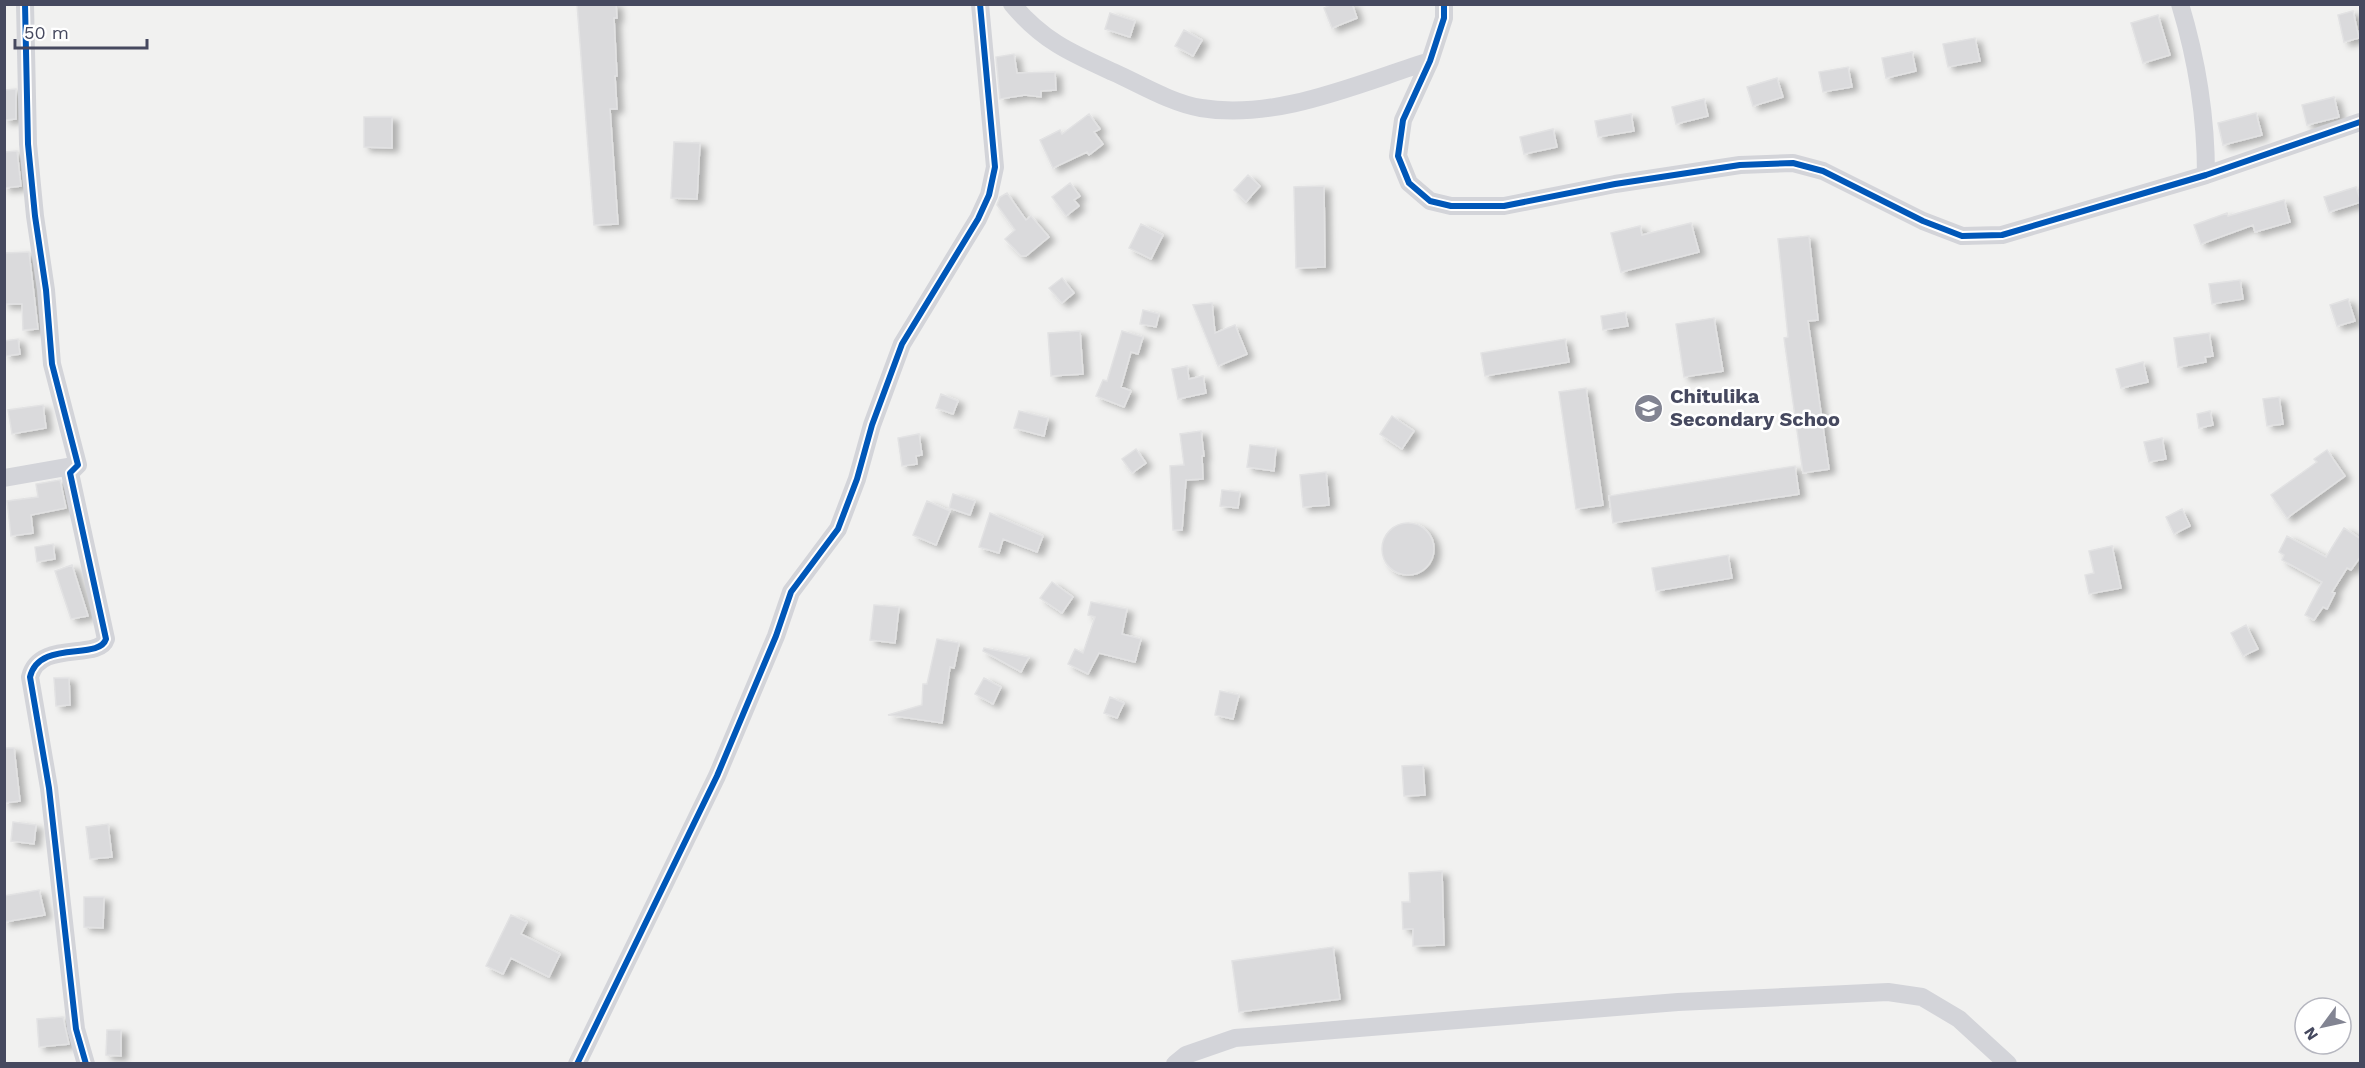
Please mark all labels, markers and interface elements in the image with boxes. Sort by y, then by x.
scale bar [15,12,147,50]
text: 50 m [24,22,69,43]
place label: Chitulika Secondary Schoo [1670,384,1840,431]
school or university icon: Chitulika Secondary Schoo [1633,392,1665,424]
north arrow [2293,996,2353,1056]
text: N [2300,1024,2322,1044]

